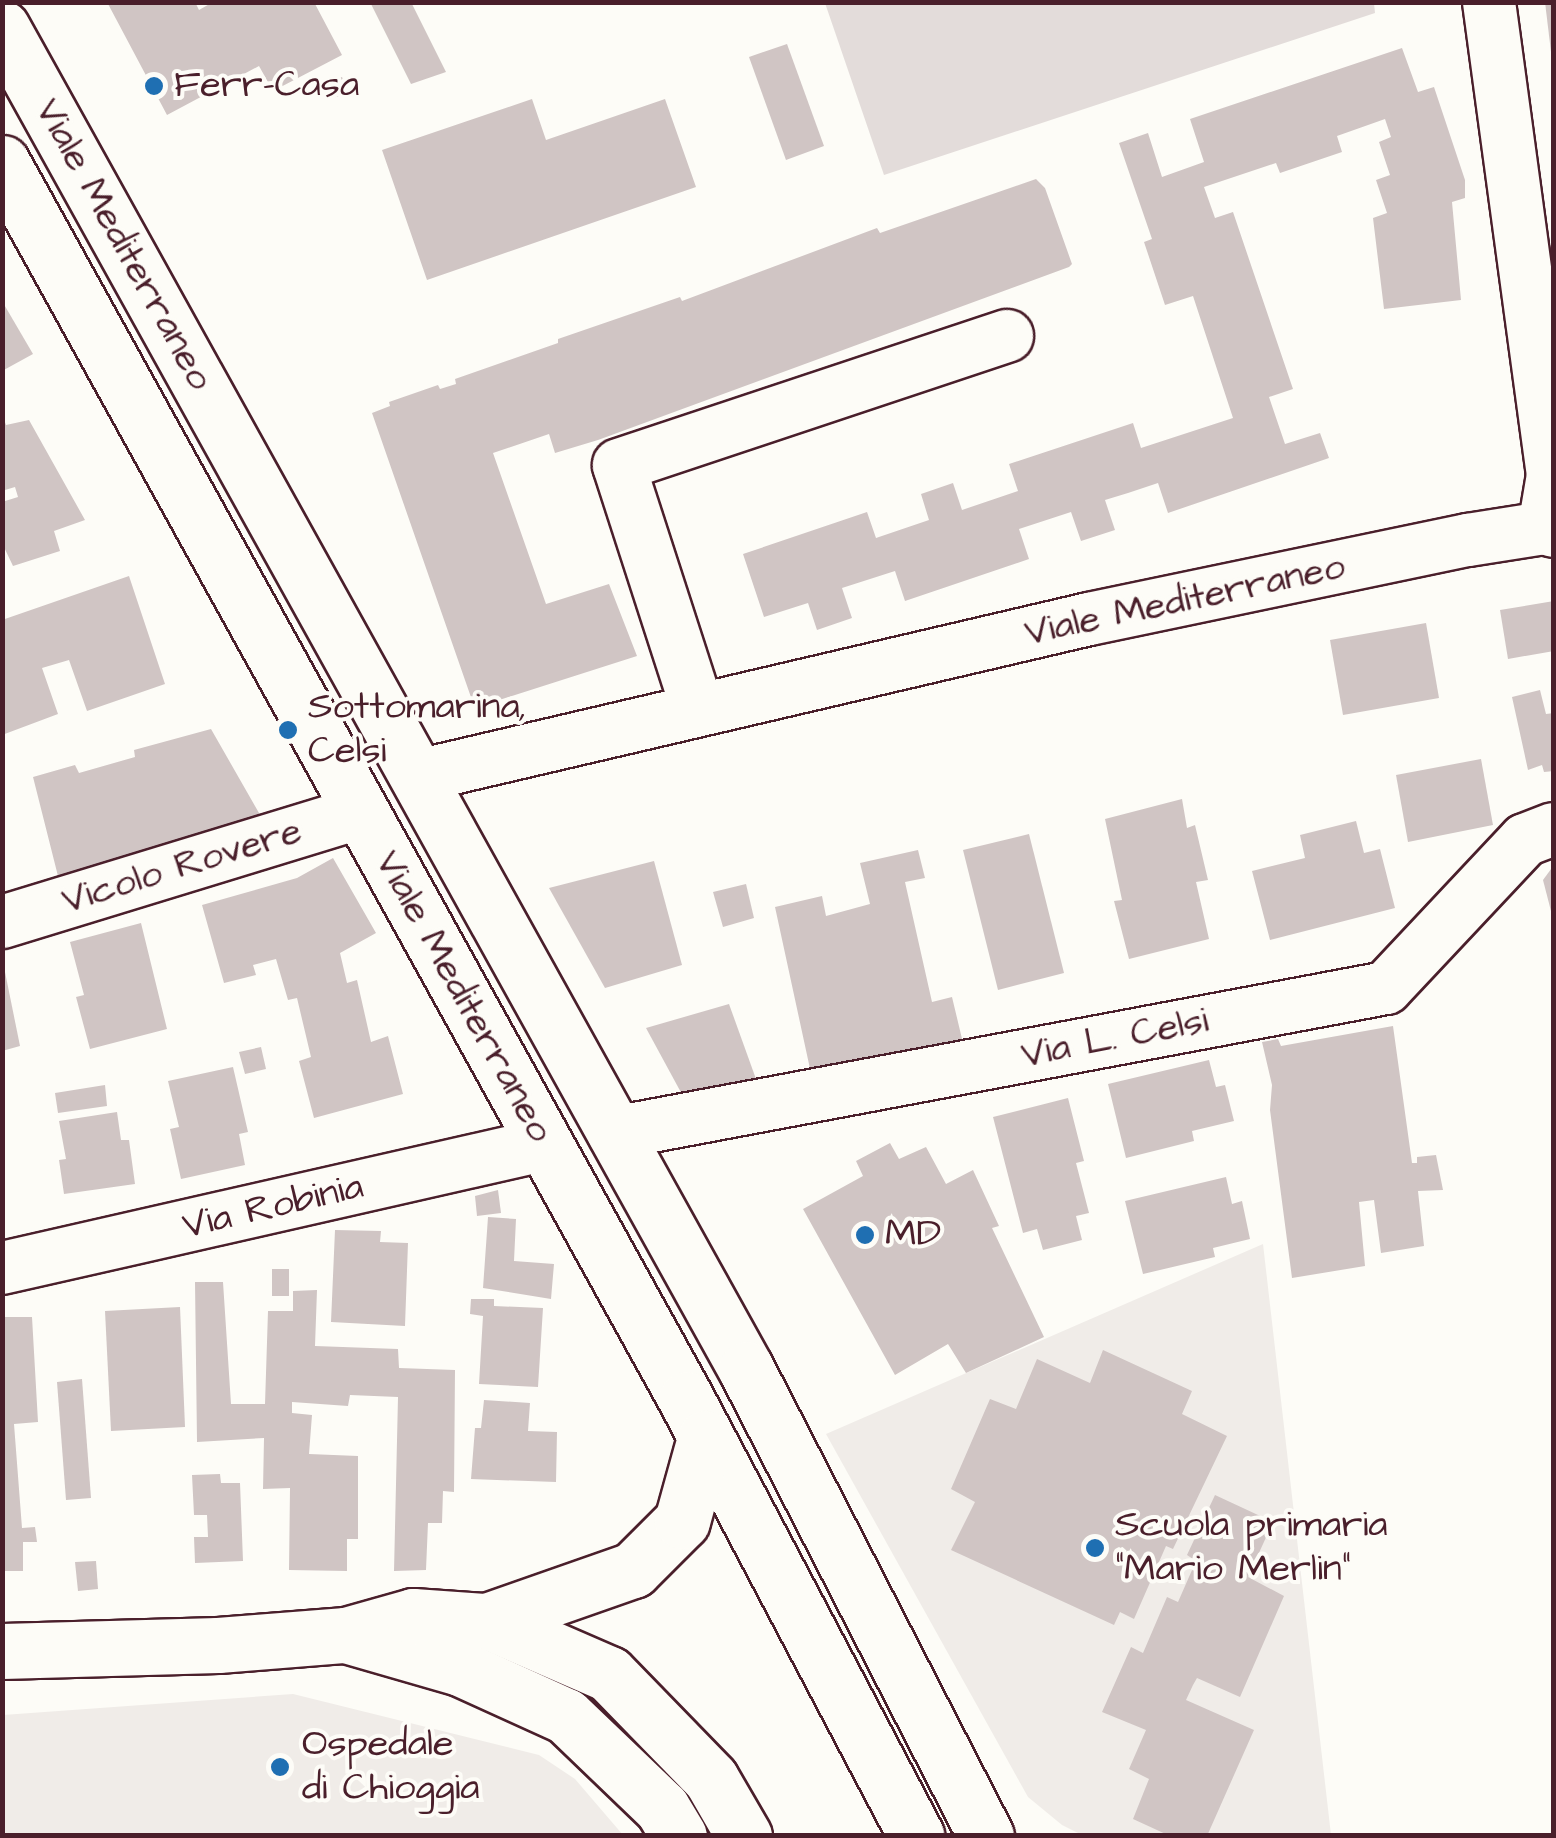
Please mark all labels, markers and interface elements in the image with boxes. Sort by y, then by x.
place label: Ferr-Casa [174,63,359,109]
marker: Ferr-Casa [143,75,165,97]
street label: Viale Mediterraneo [24,91,222,399]
street label: Viale Mediterraneo [1021,545,1349,657]
place label: Sottomarina, Celsi [308,685,527,774]
marker: Sottomarina, Celsi [277,719,299,741]
street label: Vicolo Rovere [57,809,307,925]
street label: Viale Mediterraneo [364,843,562,1151]
street label: Via L. Celsi [1018,999,1212,1079]
street label: Via Robinia [178,1164,368,1250]
place label: MD [885,1212,941,1258]
marker: MD [854,1224,876,1246]
place label: Scuola primaria "Mario Merlin" [1115,1503,1387,1592]
marker: Scuola primaria "Mario Merlin" [1084,1537,1106,1559]
place label: Ospedale di Chioggia [302,1722,480,1812]
marker: Ospedale di Chioggia [267,1754,293,1780]

